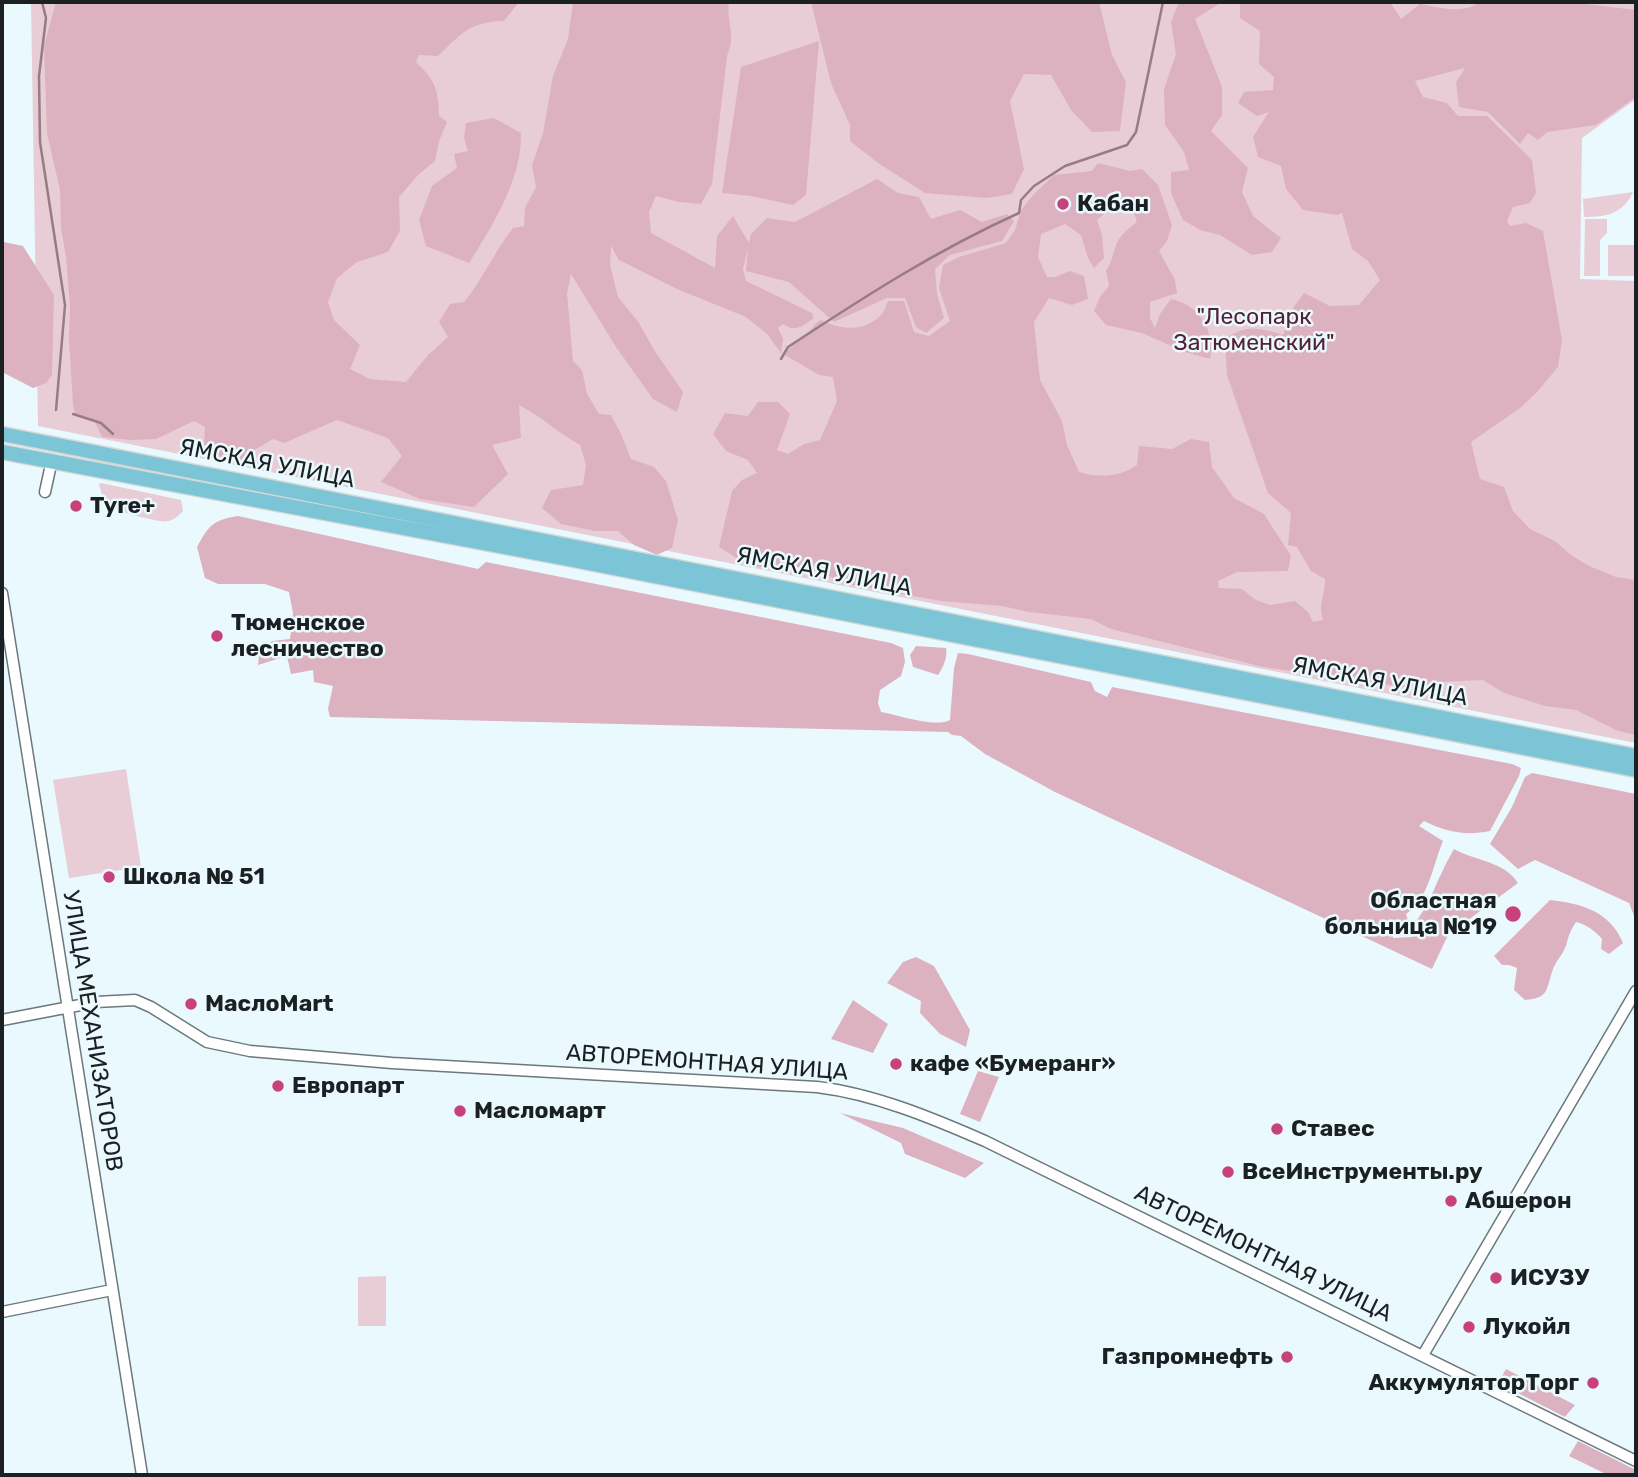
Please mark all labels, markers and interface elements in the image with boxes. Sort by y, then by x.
place label: Кабан [1077,190,1149,218]
marker: Кабан [1055,196,1071,212]
park label: "Лесопарк Затюменский" [1173,303,1335,357]
street label: ЯМСКАЯ УЛИЦА [177,433,357,495]
place label: Tyre+ [90,492,155,520]
marker: Tyre+ [68,498,84,514]
street label: ЯМСКАЯ УЛИЦА [734,541,914,603]
place label: Тюменское лесничество [231,609,384,663]
marker: Тюменское лесничество [209,628,225,644]
street label: ЯМСКАЯ УЛИЦА [1290,651,1470,713]
place label: Школа № 51 [123,863,265,891]
marker: Школа № 51 [101,869,117,885]
place label: Областная больница №19 [1325,887,1497,941]
street label: УЛИЦА МЕХАНИЗАТОРОВ [56,889,128,1173]
marker: Областная больница №19 [1503,904,1523,924]
place label: МаслоMart [205,990,333,1018]
marker: МаслоMart [183,996,199,1012]
street label: АВТОРЕМОНТНАЯ УЛИЦА [565,1039,849,1087]
place label: кафе «Бумеранг» [910,1050,1116,1078]
marker: кафе «Бумеранг» [888,1056,904,1072]
place label: Европарт [292,1072,404,1100]
marker: Европарт [270,1078,286,1094]
place label: Масломарт [474,1097,606,1125]
marker: Масломарт [452,1103,468,1119]
place label: Ставес [1291,1115,1374,1143]
marker: Ставес [1269,1121,1285,1137]
place label: ВсеИнструменты.ру [1242,1158,1483,1186]
marker: ВсеИнструменты.ру [1220,1164,1236,1180]
street label: АВТОРЕМОНТНАЯ УЛИЦА [1130,1180,1396,1328]
place label: Абшерон [1465,1187,1572,1215]
marker: Абшерон [1443,1193,1459,1209]
place label: ИСУЗУ [1510,1264,1589,1292]
marker: ИСУЗУ [1488,1270,1504,1286]
place label: Лукойл [1483,1313,1571,1341]
marker: Лукойл [1461,1319,1477,1335]
place label: Газпромнефть [1102,1343,1273,1371]
marker: Газпромнефть [1279,1349,1295,1365]
place label: АккумуляторТорг [1368,1369,1579,1397]
marker: АккумуляторТорг [1585,1375,1601,1391]

